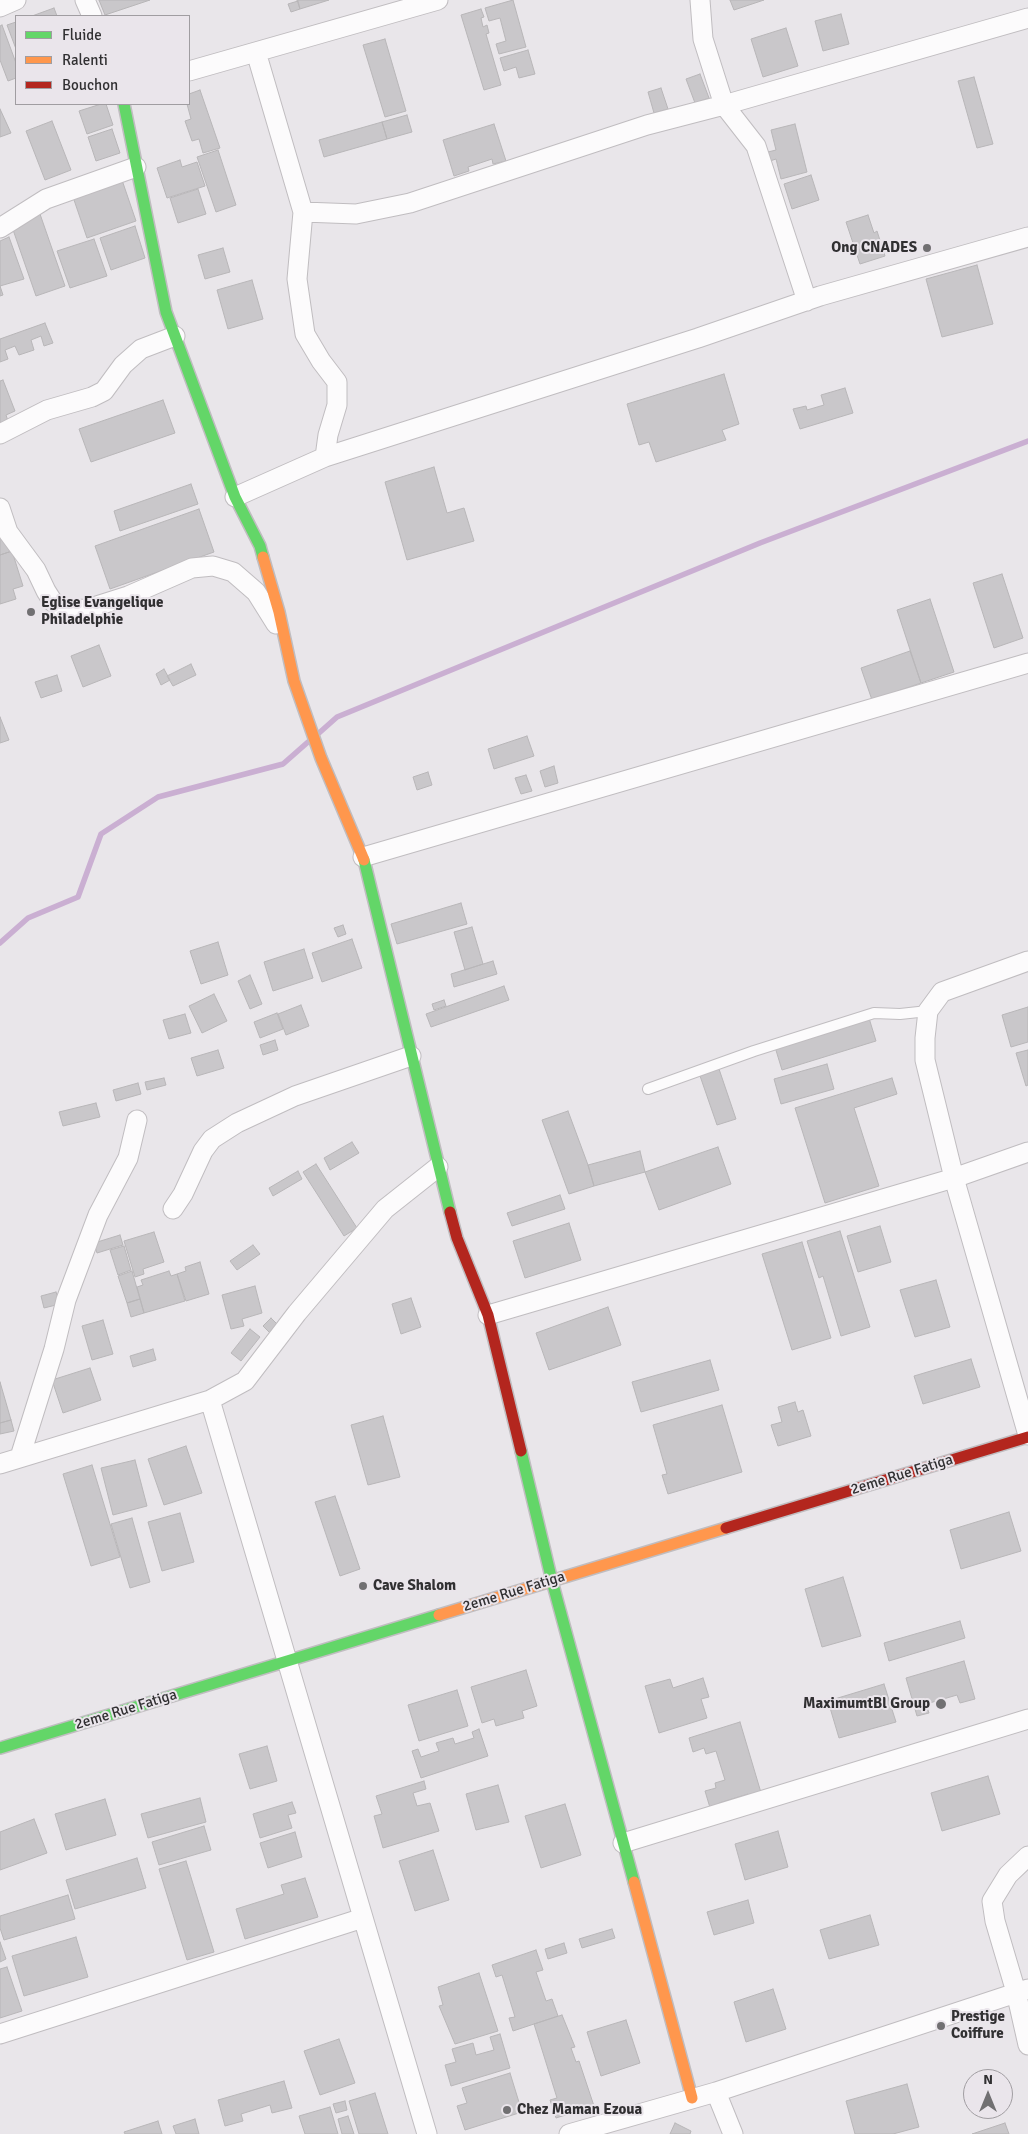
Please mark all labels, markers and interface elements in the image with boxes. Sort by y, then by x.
legend [15,15,190,105]
text: Fluide [62,26,102,44]
text: Ralenti [62,51,108,69]
text: Bouchon [62,76,118,94]
place label: Ong CNADES [831,239,917,257]
marker: Ong CNADES [921,242,933,254]
place label: Eglise Evangelique Philadelphie [41,594,163,629]
marker: Eglise Evangelique Philadelphie [25,606,37,618]
street label: 2eme Rue Fatiga [849,1451,955,1499]
street label: 2eme Rue Fatiga [461,1568,567,1616]
place label: Cave Shalom [373,1577,456,1595]
marker: Cave Shalom [357,1580,369,1592]
street label: 2eme Rue Fatiga [73,1686,179,1734]
place label: MaximumtBl Group [803,1695,930,1713]
marker: MaximumtBl Group [934,1697,948,1711]
place label: Prestige Coiffure [951,2008,1005,2043]
marker: Prestige Coiffure [935,2020,947,2032]
north arrow [963,2069,1013,2119]
text: N [983,2071,993,2088]
place label: Chez Maman Ezoua [517,2101,642,2119]
marker: Chez Maman Ezoua [501,2104,513,2116]

